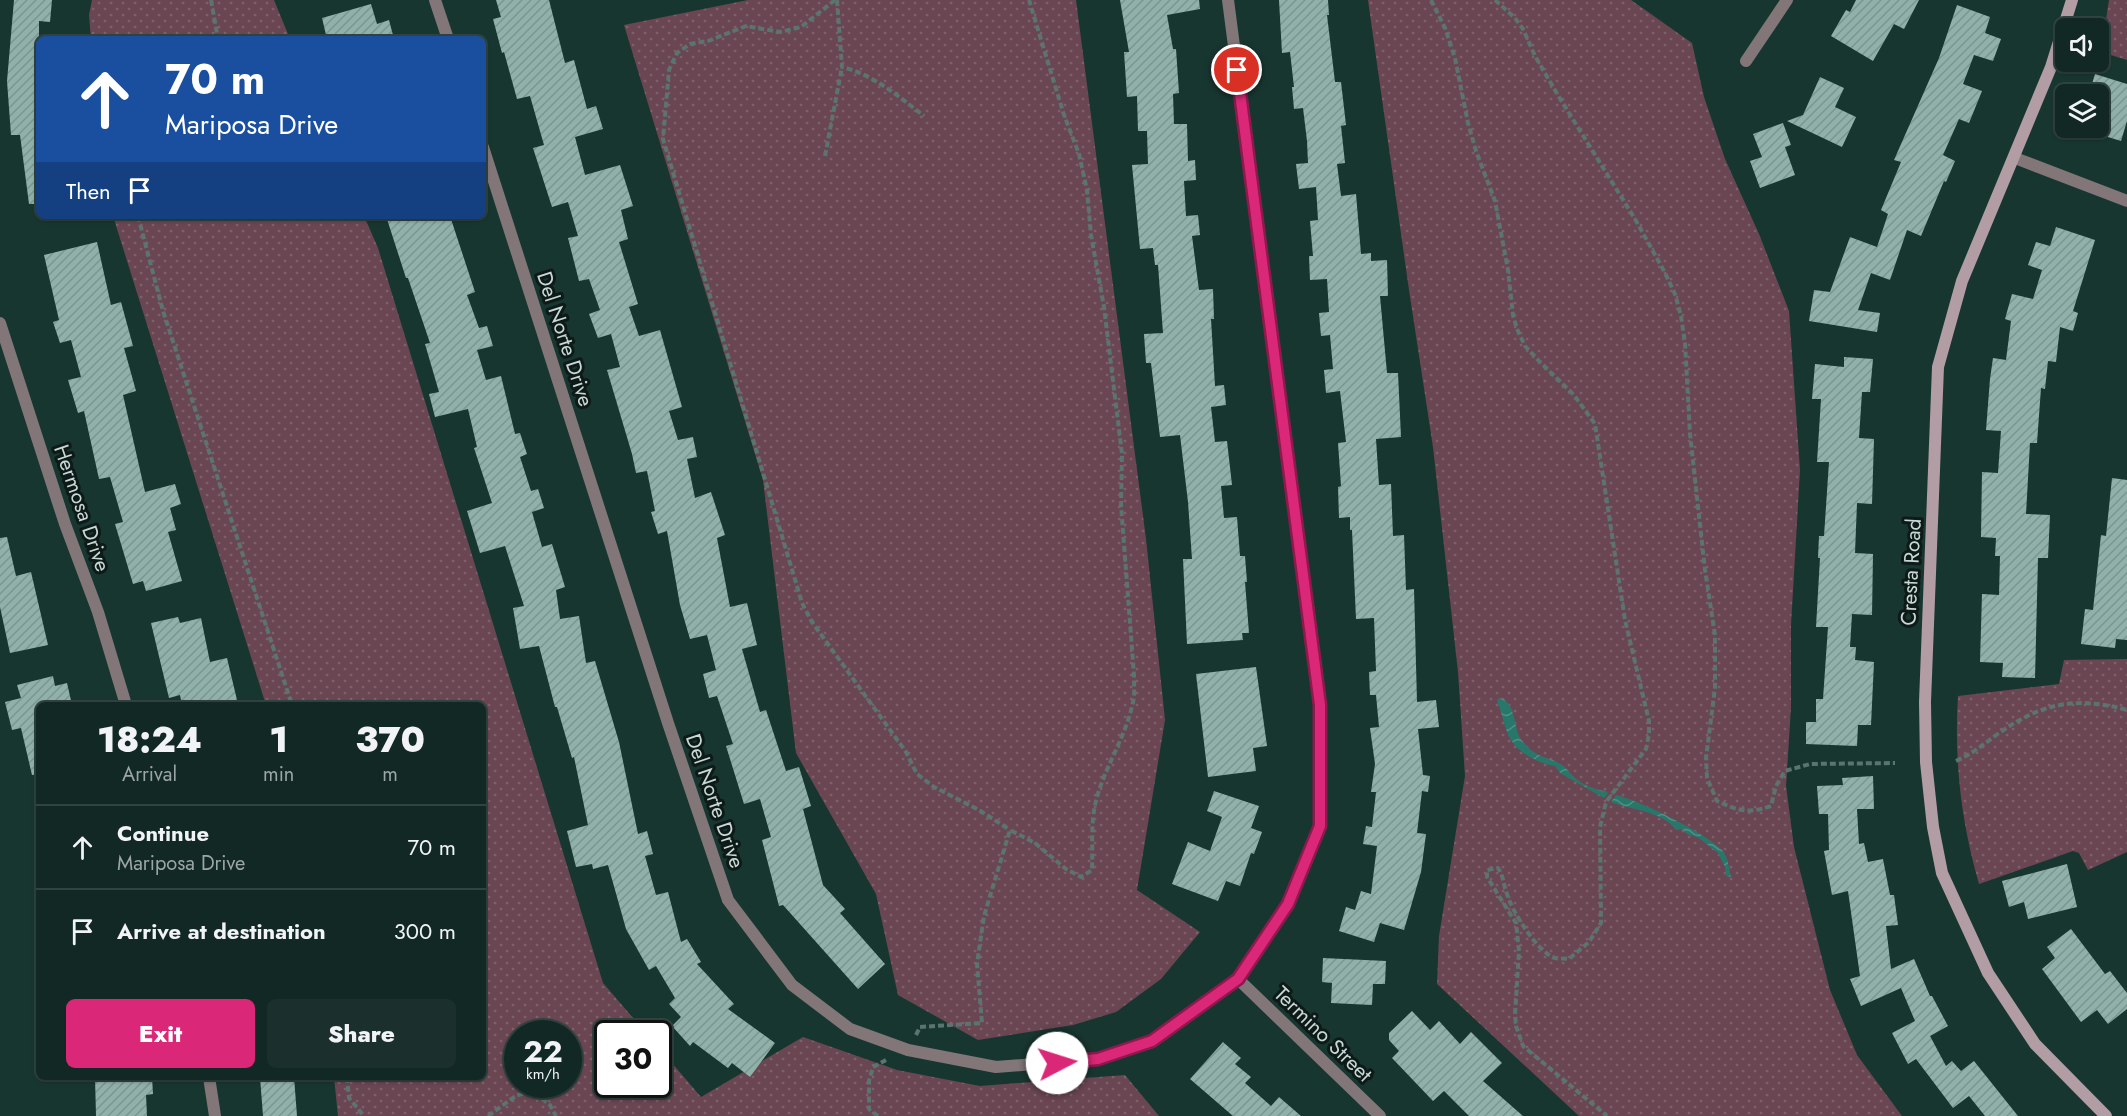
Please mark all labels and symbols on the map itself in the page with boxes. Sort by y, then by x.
pin [1211,44,1262,95]
street label: Del Norte Drive [529,268,601,410]
street label: Hermosa Drive [46,441,118,576]
street label: Cresta Road [1893,518,1929,626]
street label: Del Norte Drive [678,730,752,872]
street label: Termino Street [1267,979,1379,1089]
speed limit sign: 30 [594,1020,672,1098]
position arrow [1025,1031,1089,1095]

